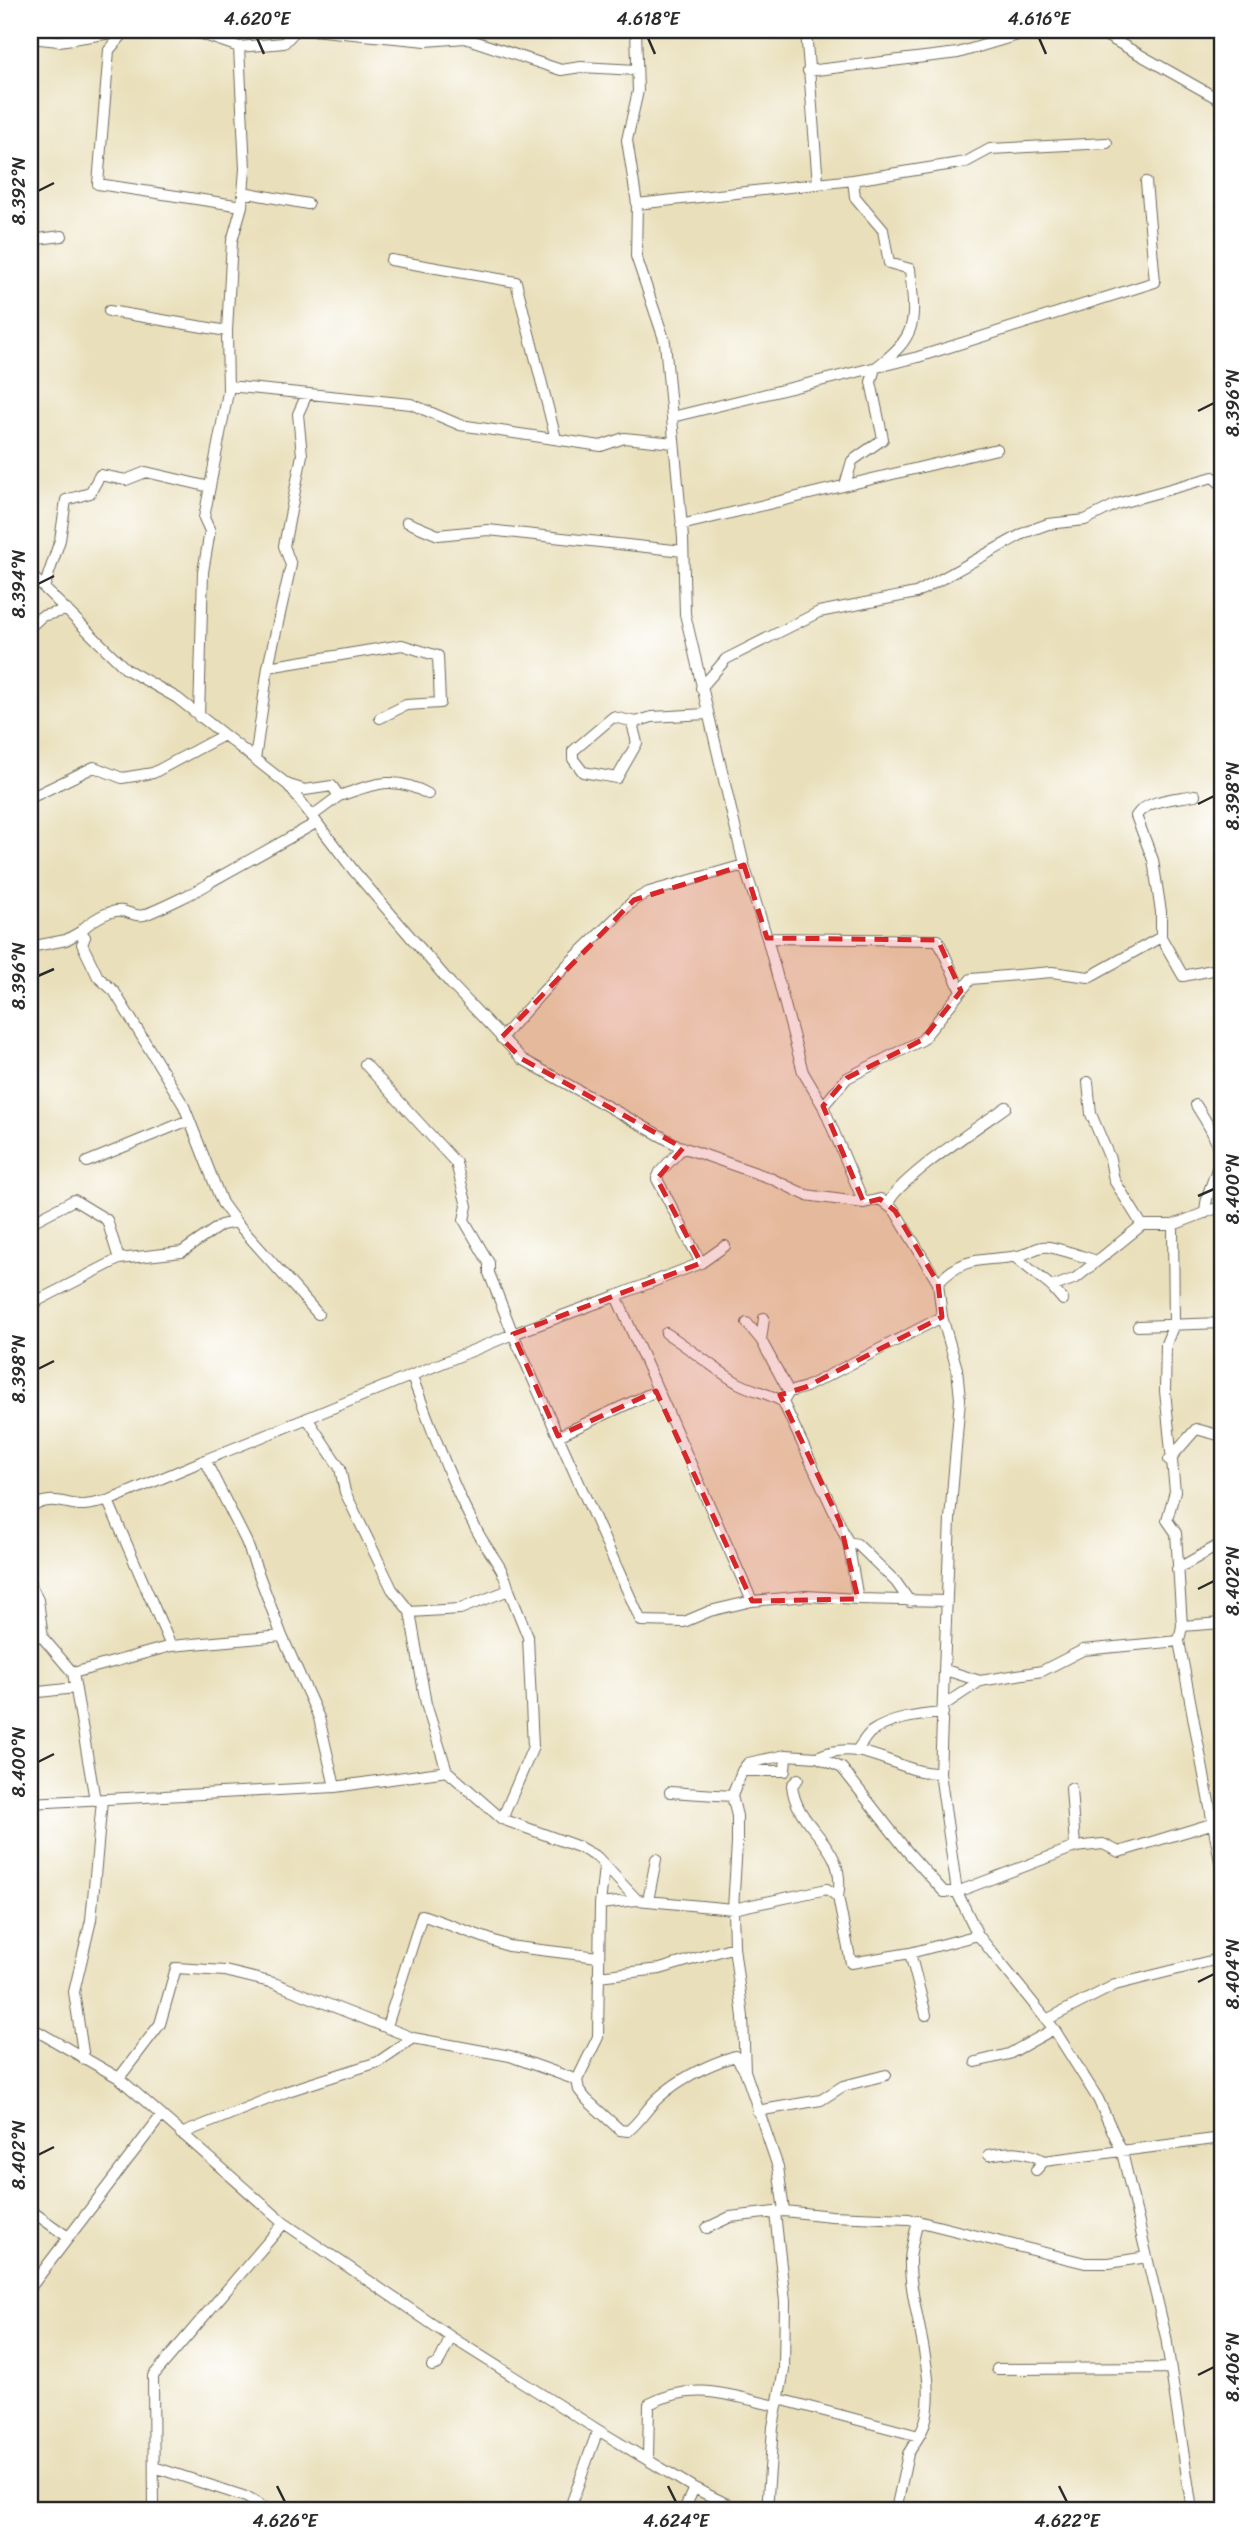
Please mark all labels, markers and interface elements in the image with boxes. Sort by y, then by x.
text: 4.620°E [224,3,291,35]
text: 4.618°E [616,3,681,35]
text: 4.616°E [1008,3,1071,35]
text: 8.392°N [3,157,35,225]
text: 8.396°N [1217,369,1249,437]
text: 8.394°N [3,549,35,618]
text: 8.398°N [1217,761,1249,830]
text: 8.396°N [3,942,35,1010]
text: 8.400°N [1217,1153,1249,1224]
text: 8.398°N [3,1334,35,1403]
text: 8.402°N [1217,1546,1249,1616]
text: 8.400°N [3,1726,35,1797]
text: 8.404°N [1217,1938,1249,2009]
text: 8.402°N [3,2120,35,2190]
text: 8.406°N [1217,2332,1249,2402]
text: 4.626°E [252,2505,319,2537]
text: 4.624°E [643,2505,710,2537]
text: 4.622°E [1034,2505,1101,2537]

